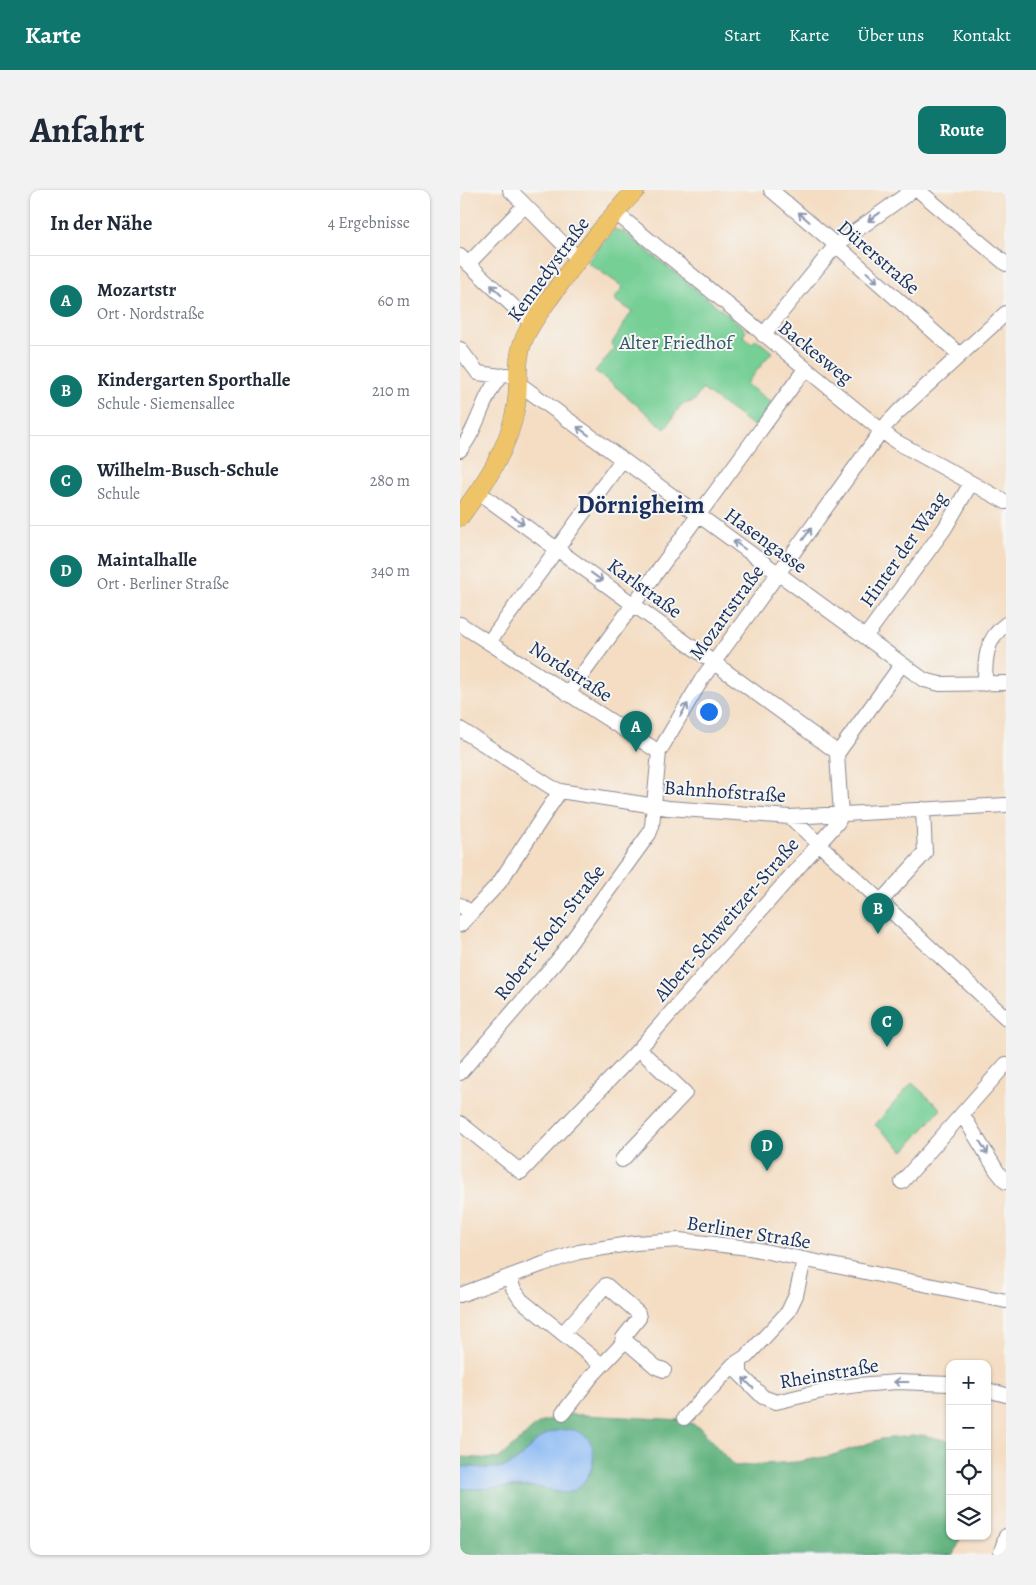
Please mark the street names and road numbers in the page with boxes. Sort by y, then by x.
street label: Kennedystraße [501,211,596,327]
street label: Dürerstraße [832,214,926,301]
street label: Backesweg [773,314,859,391]
street label: Hinter der Waag [853,486,953,613]
street label: Hasengasse [719,501,813,580]
street label: Karlstraße [602,552,688,625]
street label: Mozartstraße [683,559,770,665]
street label: Nordstraße [524,634,618,708]
street label: Bahnhofstraße [663,774,787,809]
street label: Albert-Schweitzer-Straße [647,832,805,1008]
street label: Robert-Koch-Straße [488,859,611,1006]
street label: Berliner Straße [685,1209,813,1256]
street label: Rheinstraße [777,1351,881,1396]

